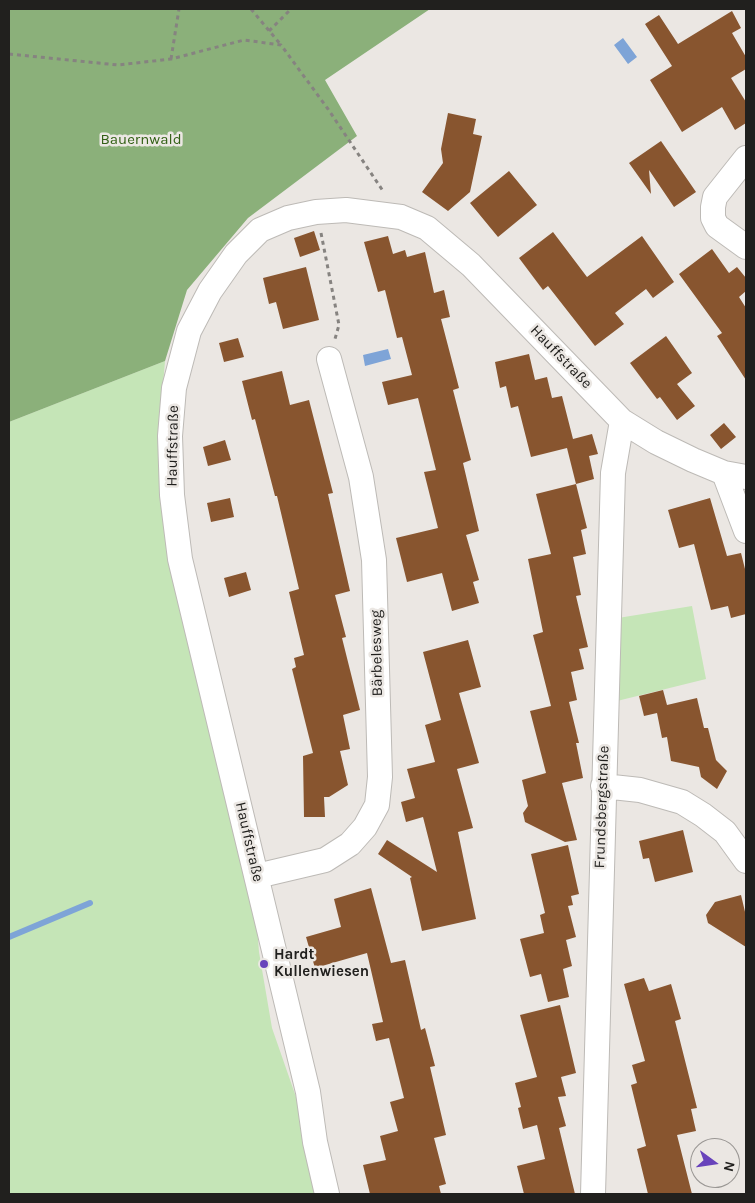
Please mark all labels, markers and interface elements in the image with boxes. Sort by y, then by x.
park label: Bauernwald [100,131,182,149]
street label: Hauffstraße [526,321,596,393]
street label: Hauffstraße [163,405,183,487]
street label: Bärbelesweg [367,610,387,696]
street label: Frundsbergstraße [591,745,613,869]
street label: Hauffstraße [231,800,267,884]
place label: Hardt Kullenwiesen [274,946,369,981]
marker: Hardt Kullenwiesen [258,958,270,970]
north arrow [690,1138,740,1188]
text: N [720,1160,739,1173]

